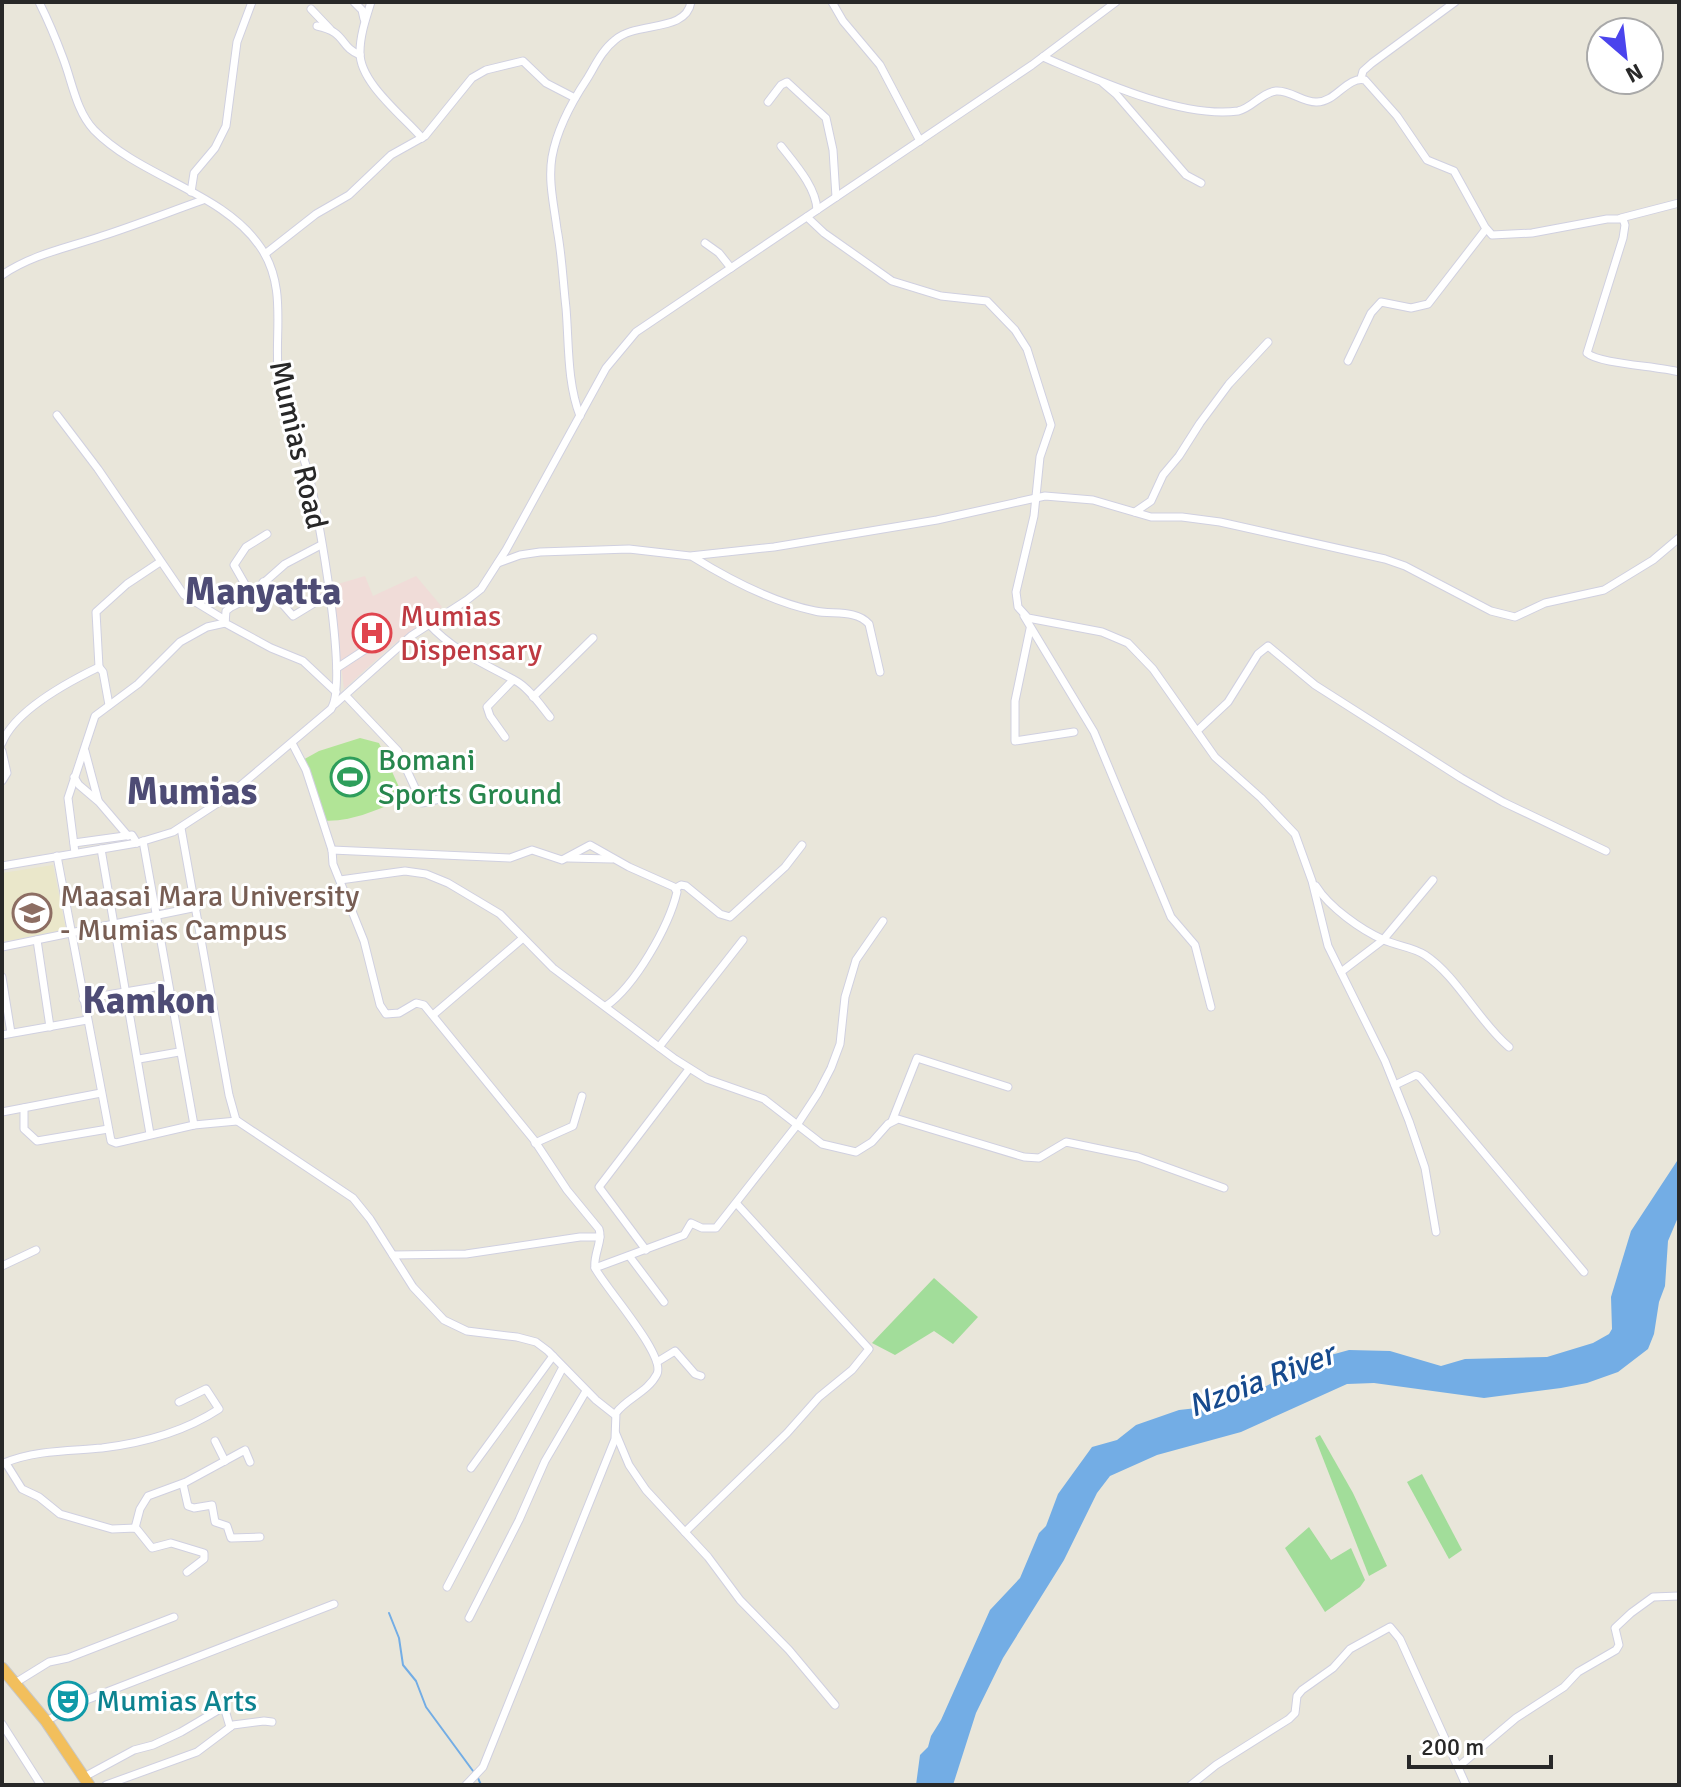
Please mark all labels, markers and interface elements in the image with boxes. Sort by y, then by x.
north arrow [1585,16,1665,96]
text: N [1621,58,1647,89]
street label: Mumias Road [261,357,335,533]
district label: Manyatta [184,568,342,615]
place label: Mumias Dispensary [400,598,542,669]
hospital icon: Mumias Dispensary [351,612,393,654]
place label: Bomani Sports Ground [378,742,562,813]
sports icon: Bomani Sports Ground [329,756,371,798]
district label: Mumias [127,768,257,815]
place label: Maasai Mara University - Mumias Campus [60,878,359,949]
school or university icon: Maasai Mara University - Mumias Campus [11,892,53,934]
district label: Kamkon [82,977,216,1024]
water label: Nzoia River [1182,1333,1344,1426]
theatre icon: Mumias Arts [47,1680,89,1722]
place label: Mumias Arts [96,1683,257,1720]
scale bar [1409,1719,1551,1769]
text: 200 m [1421,1732,1484,1762]

